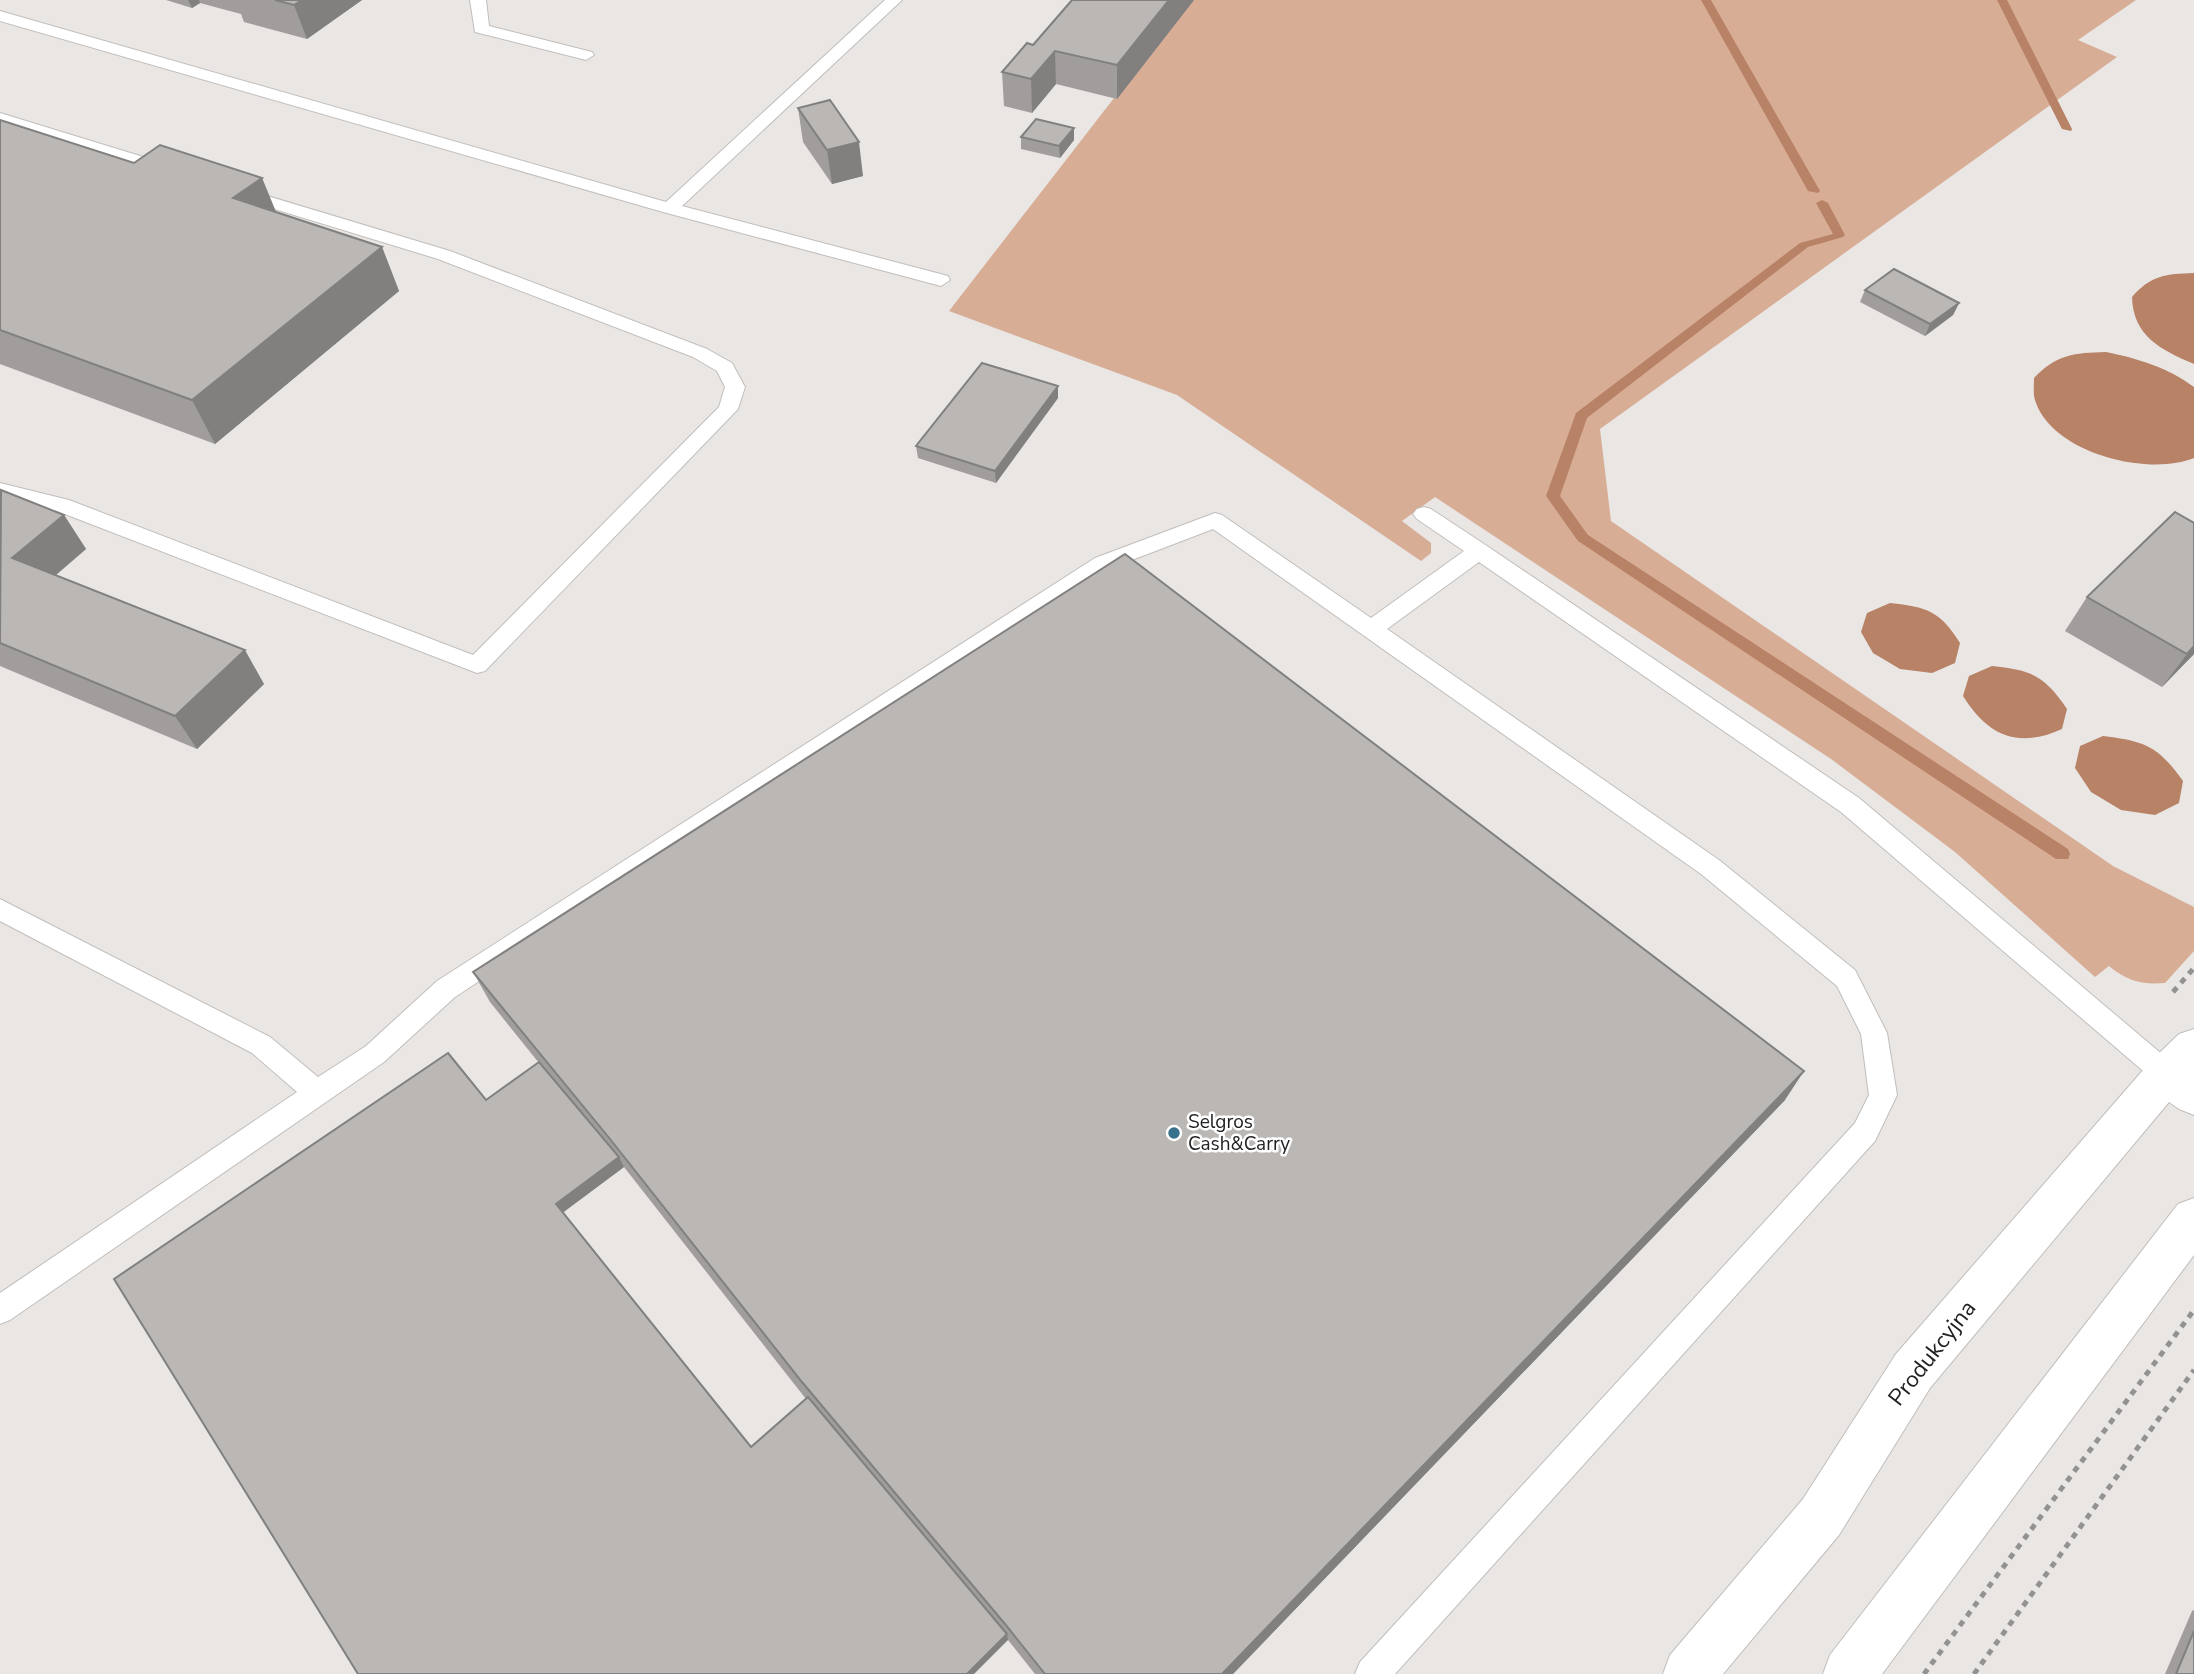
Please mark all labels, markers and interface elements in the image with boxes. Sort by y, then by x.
place label: Selgros Cash&Carry [1188,1109,1290,1157]
marker: Selgros Cash&Carry [1166,1125,1182,1141]
street label: Produkcyjna [1881,1294,1983,1412]

